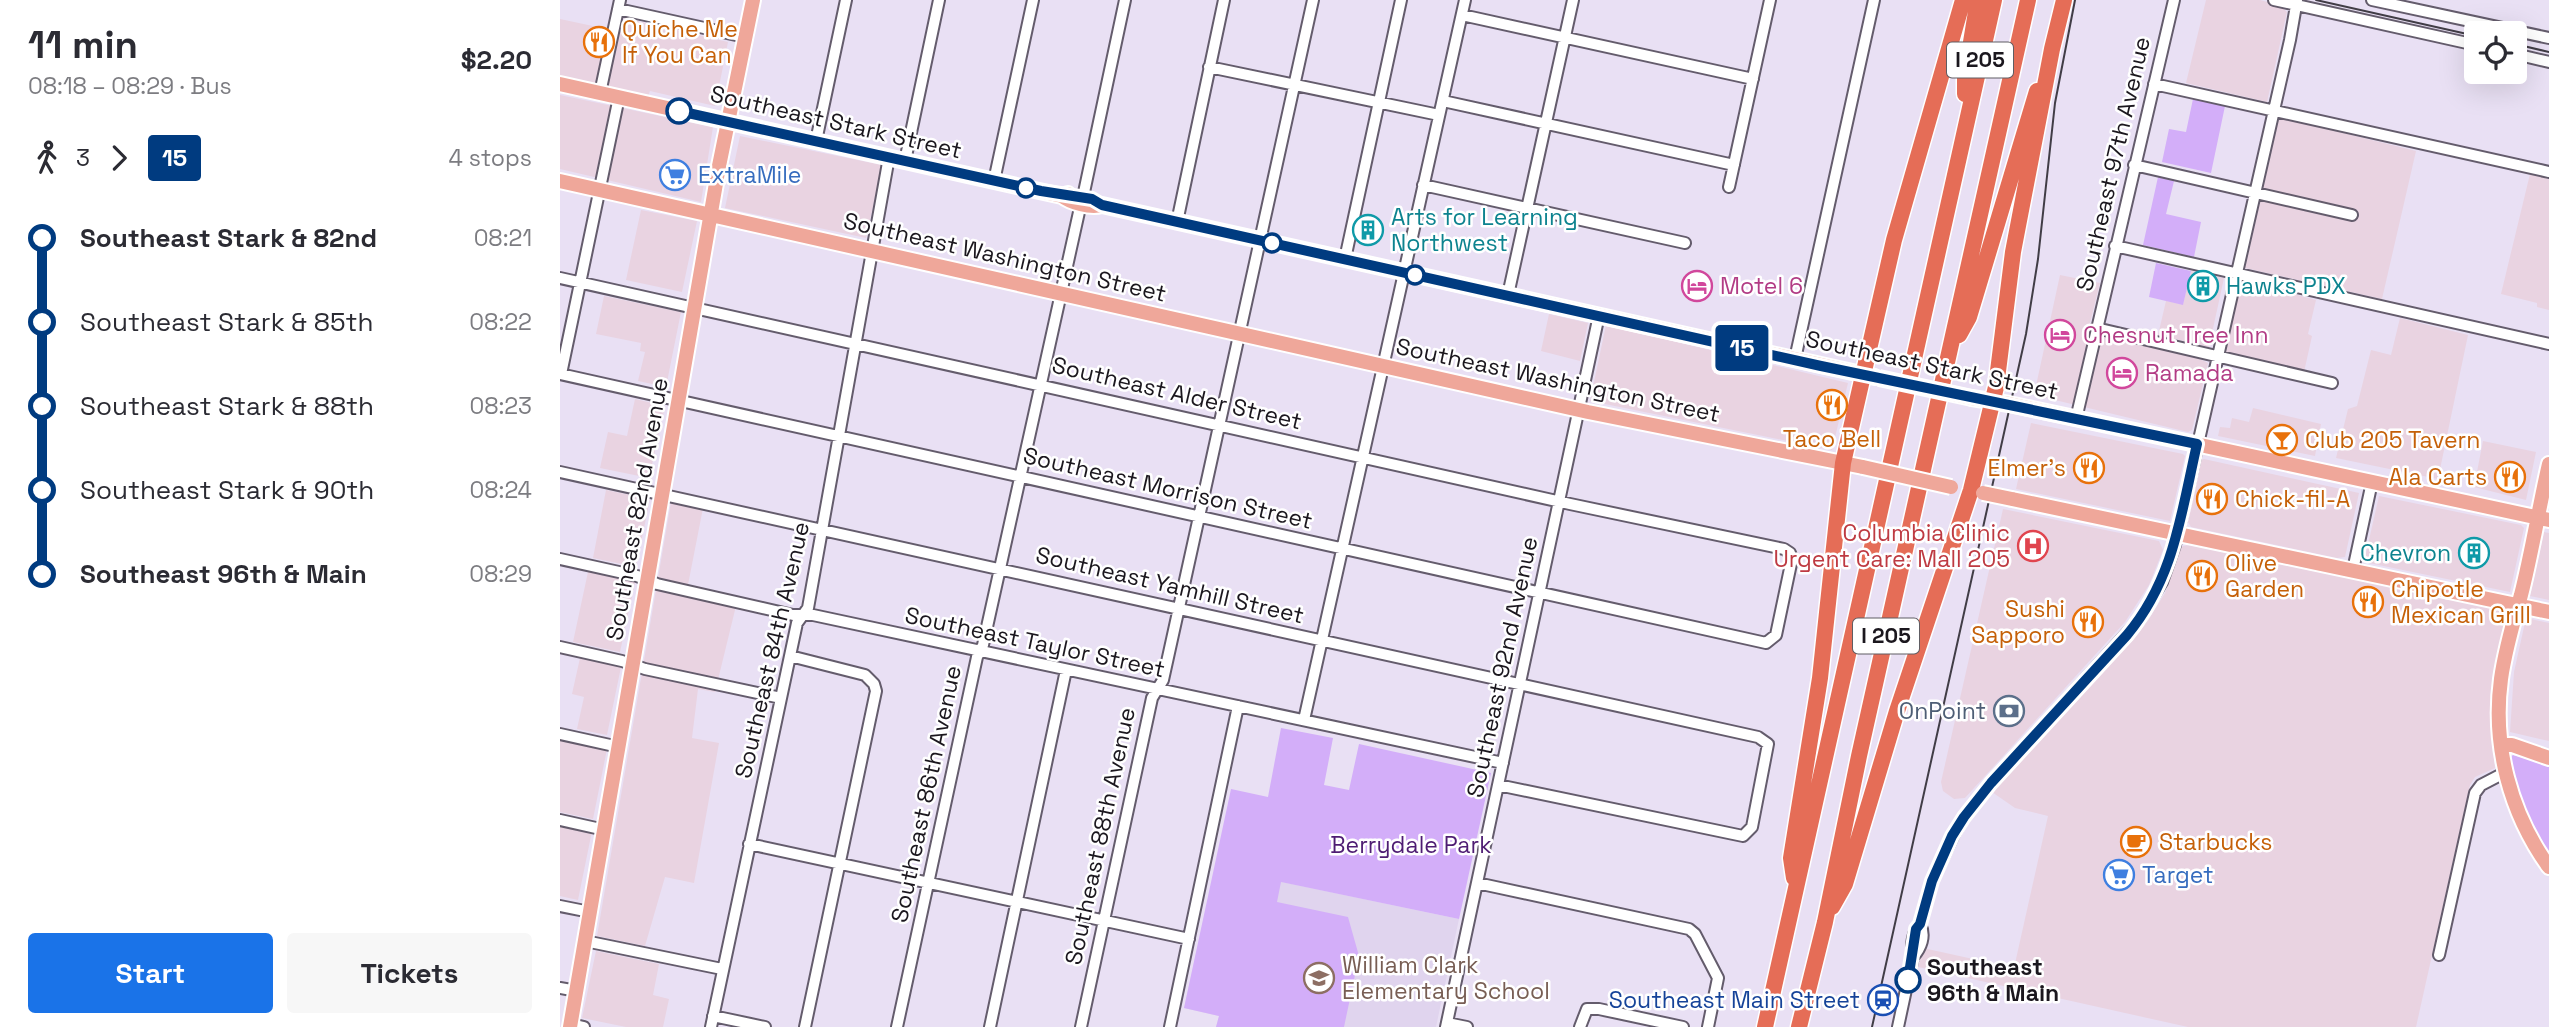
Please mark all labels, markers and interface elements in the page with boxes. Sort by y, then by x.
place label: Quiche Me If You Can [622,14,738,70]
text: 11 min [28,21,138,69]
map controls [2464,21,2527,84]
button: locate [2464,21,2527,84]
restaurant icon: Quiche Me If You Can [582,25,616,59]
street label: Southeast 97th Avenue [2069,34,2157,294]
road number: I 205 [1947,42,2013,78]
text: $2.20 [461,43,532,77]
text: 08:18 – 08:29 · Bus [28,71,232,101]
street label: Southeast Stark Street [707,78,965,166]
unlabelled marker [666,98,692,124]
icon: walk [28,139,66,177]
icon: forward [100,139,138,177]
text: 15 [162,142,187,173]
text: 3 [76,143,90,173]
text: 4 stops [449,143,532,173]
supermarket icon: ExtraMile [658,158,692,192]
place label: ExtraMile [698,160,801,190]
unlabelled marker [1016,178,1036,198]
place label: Arts for Learning Northwest [1391,202,1578,258]
street label: Southeast Washington Street [841,205,1169,309]
building icon: Arts for Learning Northwest [1351,213,1385,247]
text: Southeast Stark & 82nd [80,221,377,255]
text: 08:21 [474,223,532,253]
unlabelled marker [1262,233,1282,253]
unlabelled marker [1405,265,1425,285]
hotel icon: Motel 6 [1680,269,1714,303]
building icon: Hawks PDX [2186,269,2220,303]
place label: Motel 6 [1720,271,1803,301]
place label: Hawks PDX [2226,271,2346,301]
text: Southeast Stark & 85th [80,305,373,339]
text: 08:22 [469,307,532,337]
hotel icon: Chesnut Tree Inn [2043,318,2077,352]
place label: Chesnut Tree Inn [2083,320,2268,350]
street label: Southeast Stark Street [1803,324,2061,406]
line badge: 15 [1710,325,1774,371]
street label: Southeast Washington Street [1393,331,1723,429]
text: 15 [1729,332,1755,363]
street label: Southeast Alder Street [1049,350,1305,436]
hotel icon: Ramada [2105,356,2139,390]
place label: Ramada [2145,358,2233,388]
street label: Southeast 82nd Avenue [599,375,675,643]
restaurant icon: Taco Bell [1815,388,1849,422]
text: Southeast Stark & 88th [80,389,374,423]
text: 08:23 [469,391,532,421]
bar icon: Club 205 Tavern [2265,423,2299,457]
place label: Taco Bell [1783,424,1881,454]
place label: Club 205 Tavern [2305,425,2480,455]
street label: Southeast Morrison Street [1020,440,1316,536]
restaurant icon: Elmer's [2072,451,2106,485]
place label: Elmer's [1988,453,2066,483]
restaurant icon: Ala Carts [2493,460,2527,494]
place label: Ala Carts [2388,462,2487,492]
text: Southeast Stark & 90th [80,473,374,507]
text: 08:24 [470,475,532,505]
restaurant icon: Chick-fil-A [2195,482,2229,516]
place label: Chick-fil-A [2235,484,2350,514]
place label: Columbia Clinic Urgent Care: Mall 205 [1773,518,2010,574]
street label: Southeast 84th Avenue [728,519,816,781]
hospital icon: Columbia Clinic Urgent Care: Mall 205 [2016,529,2050,563]
street label: Southeast 92nd Avenue [1460,534,1544,800]
building icon: Chevron [2457,536,2491,570]
place label: Chevron [2360,538,2451,568]
street label: Southeast Yamhill Street [1033,540,1307,630]
place label: Olive Garden [2225,548,2304,604]
text: Southeast 96th & Main [80,557,367,591]
text: 08:29 [469,559,532,589]
restaurant icon: Olive Garden [2185,559,2219,593]
place label: Chipotle Mexican Grill [2391,574,2531,630]
restaurant icon: Chipotle Mexican Grill [2351,585,2385,619]
place label: Sushi Sapporo [1971,594,2065,650]
street label: Southeast Taylor Street [902,600,1168,684]
restaurant icon: Sushi Sapporo [2071,605,2105,639]
road number: I 205 [1853,618,1919,654]
street label: Southeast 86th Avenue [884,663,968,925]
bank icon: OnPoint [1992,694,2026,728]
place label: OnPoint [1899,696,1986,726]
street label: Southeast 88th Avenue [1058,705,1142,967]
cafe icon: Starbucks [2119,825,2153,859]
place label: Starbucks [2159,827,2272,857]
park label: Berrydale Park [1330,830,1492,860]
supermarket icon: Target [2102,858,2136,892]
place label: Target [2142,860,2214,890]
button: Start [28,933,273,1013]
button: Tickets [287,933,532,1013]
place label: William Clark Elementary School [1342,950,1550,1006]
place label: Southeast 96th & Main [1927,952,2059,1008]
school or university icon: William Clark Elementary School [1302,961,1336,995]
marker: Southeast 96th & Main [1895,967,1921,993]
station icon: Southeast Main Street [1866,983,1900,1017]
place label: Southeast Main Street [1609,985,1860,1015]

